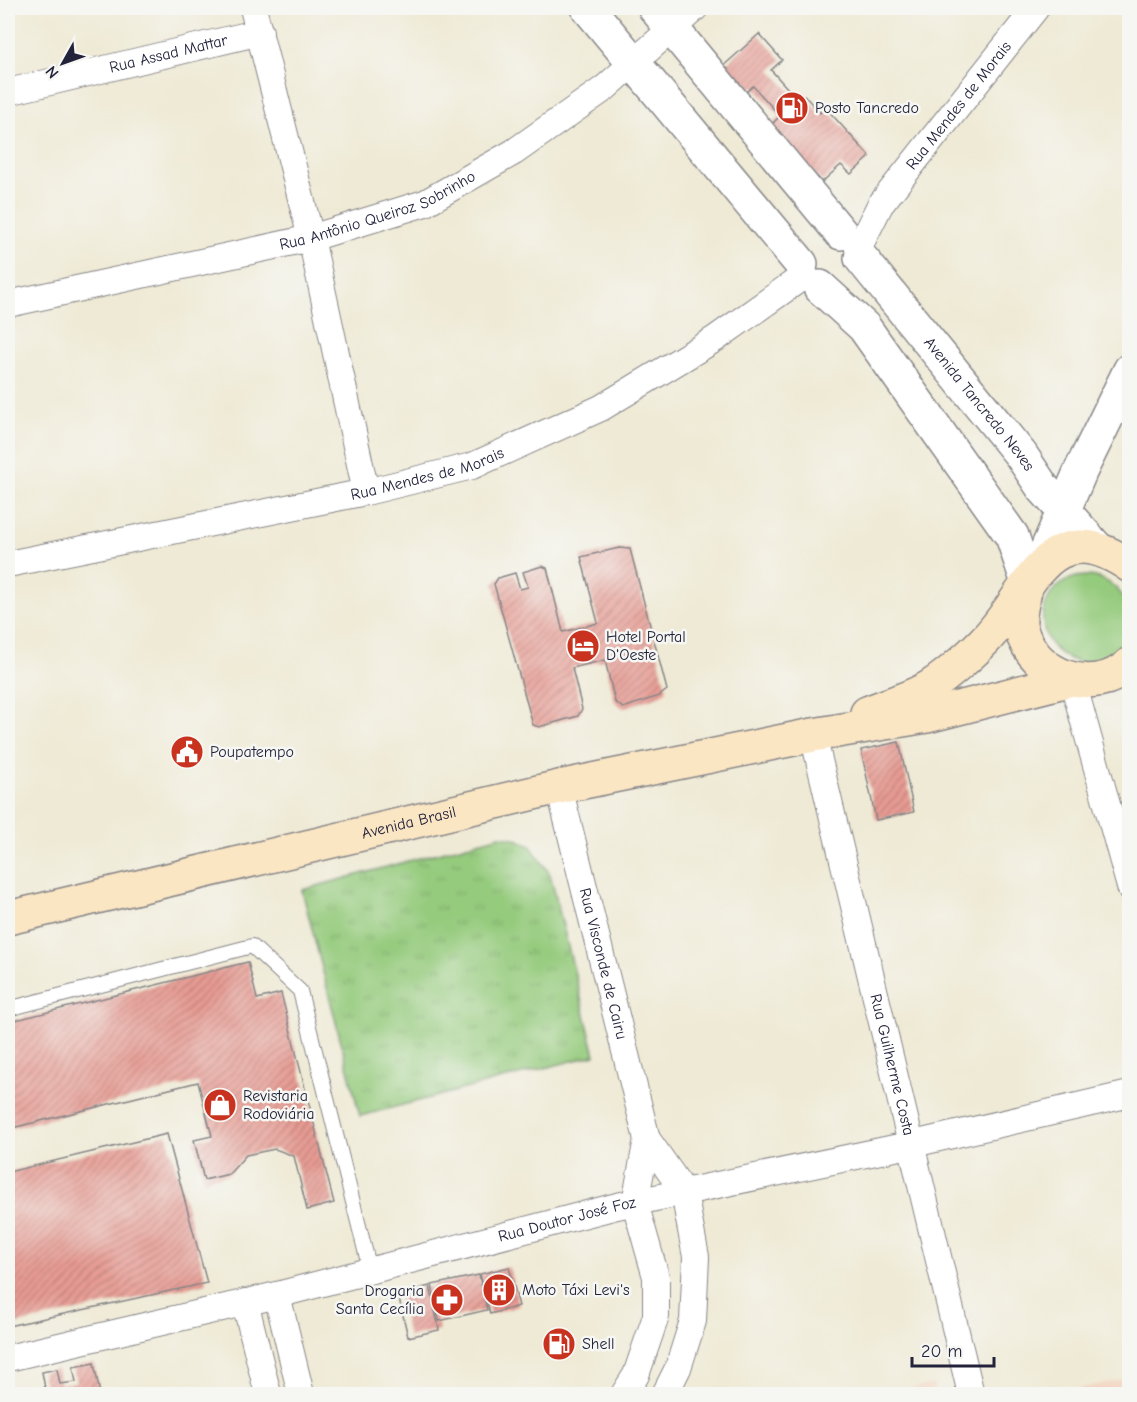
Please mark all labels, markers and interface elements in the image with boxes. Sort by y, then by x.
street label: Rua Assad Mattar [108,31,230,77]
north arrow [33,33,93,93]
street label: Rua Mendes de Morais [902,38,1015,173]
text: N [42,62,63,82]
fuel station icon: Posto Tancredo [774,90,810,126]
place label: Posto Tancredo [815,99,919,117]
street label: Rua Antônio Queiroz Sobrinho [278,167,479,254]
street label: Avenida Tancredo Neves [920,334,1038,475]
street label: Rua Mendes de Morais [349,444,507,504]
hotel icon: Hotel Portal D'Oeste [565,628,601,664]
place label: Hotel Portal D'Oeste [606,628,686,664]
public building icon: Poupatempo [169,734,205,770]
place label: Poupatempo [210,743,294,761]
street label: Avenida Brasil [360,803,458,843]
street label: Rua Visconde de Cairu [576,886,631,1041]
street label: Rua Guilherme Costa [866,992,918,1137]
shop icon: Revistaria Rodoviária [202,1087,238,1123]
place label: Revistaria Rodoviária [243,1087,314,1123]
street label: Rua Doutor José Foz [496,1193,637,1246]
building icon: Moto Táxi Levi's [481,1272,517,1308]
place label: Moto Táxi Levi's [522,1281,630,1299]
place label: Drogaria Santa Cecília [336,1282,424,1318]
pharmacy icon: Drogaria Santa Cecília [429,1282,465,1318]
fuel station icon: Shell [541,1326,577,1362]
scale bar [912,1330,994,1368]
place label: Shell [582,1335,614,1353]
text: 20 m [921,1341,962,1362]

